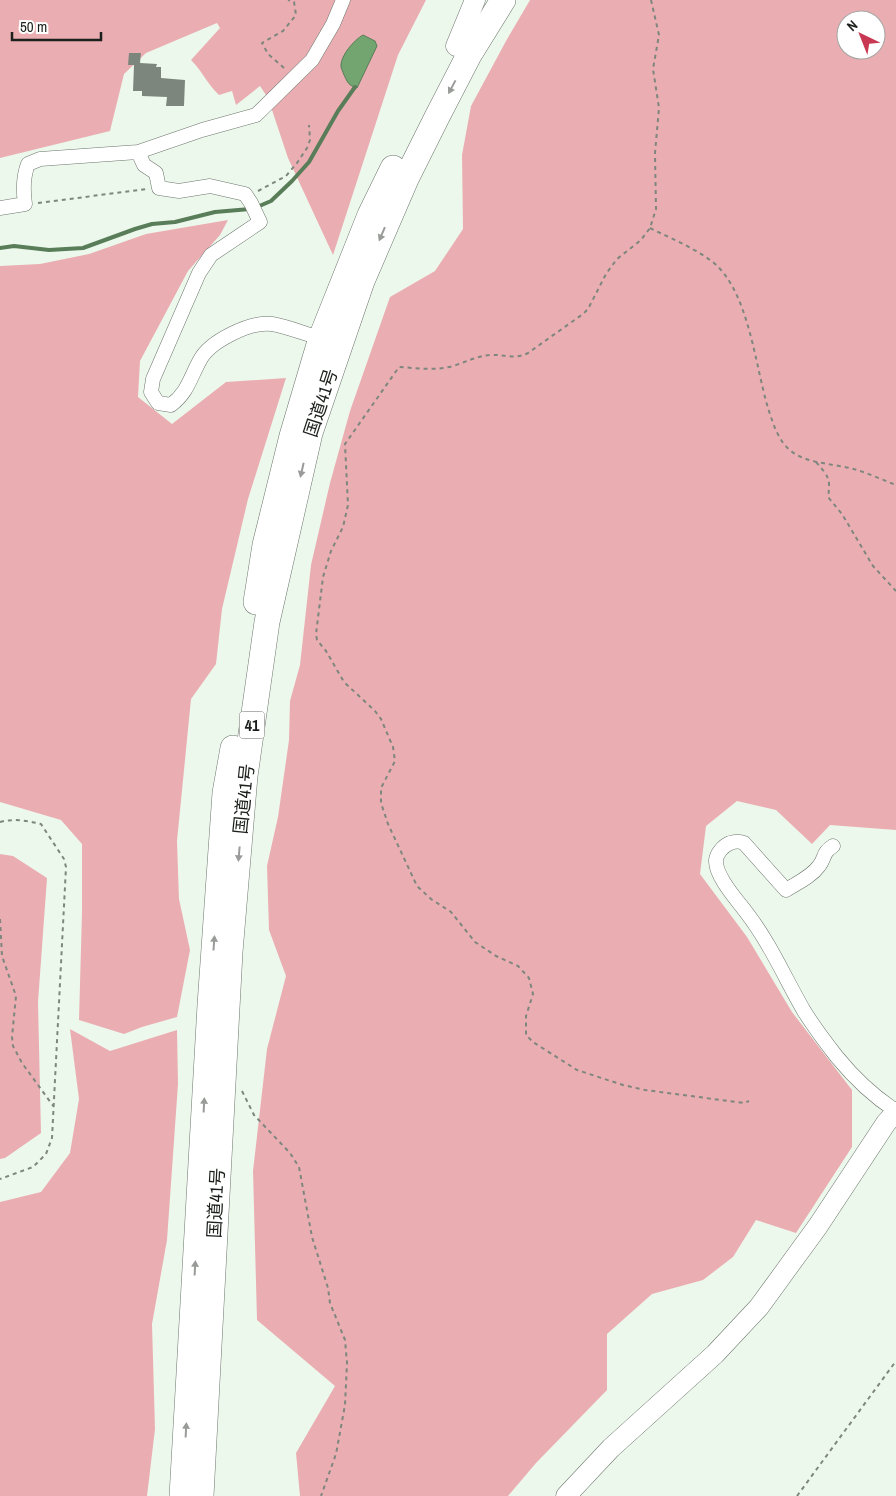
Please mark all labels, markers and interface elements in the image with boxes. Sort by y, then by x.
scale bar [12,10,101,42]
north arrow [836,10,886,60]
text: 50 m [20,16,47,37]
text: N [843,16,861,35]
one-way arrow [448,80,456,95]
one-way arrow [378,227,386,241]
street label: 国道41号 [298,365,343,440]
one-way arrow [297,463,305,479]
road number: 41 [240,712,264,738]
street label: 国道41号 [227,763,260,835]
one-way arrow [234,847,242,863]
one-way arrow [211,935,219,951]
one-way arrow [200,1097,208,1113]
street label: 国道41号 [201,1167,230,1239]
one-way arrow [191,1259,199,1275]
one-way arrow [182,1422,190,1438]

